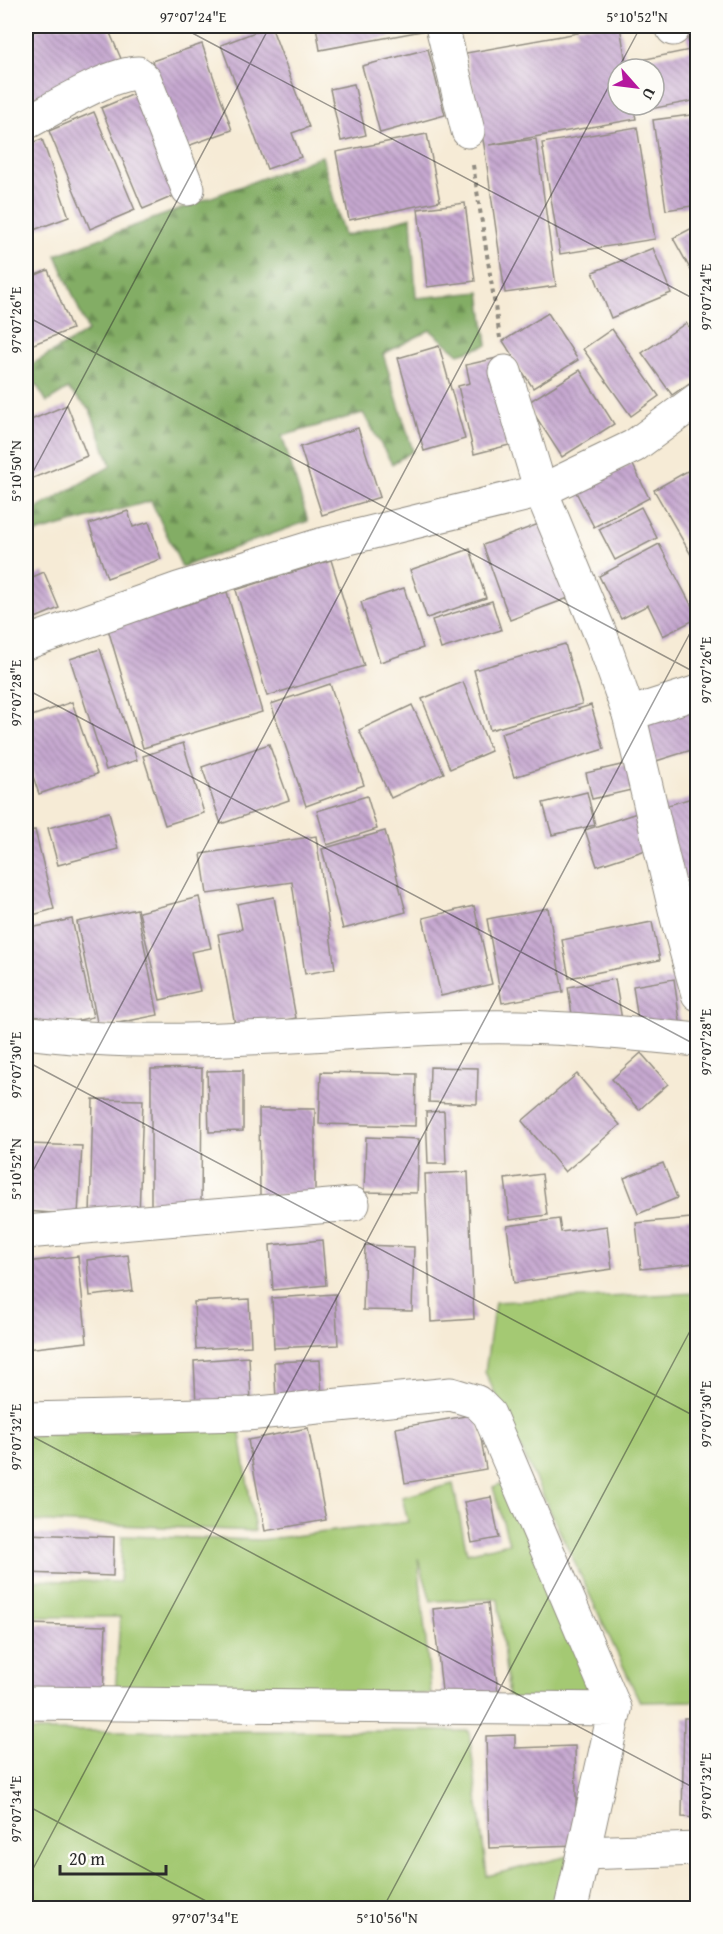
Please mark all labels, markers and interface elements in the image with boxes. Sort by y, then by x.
text: 97°07'24"E [160,6,227,27]
text: 5°10'52"N [606,6,668,27]
north arrow [606,57,666,117]
text: U [636,84,662,105]
text: 97°07'24"E [695,263,716,330]
text: 97°07'26"E [5,286,26,353]
text: 5°10'50"N [5,440,26,502]
text: 97°07'26"E [695,636,716,703]
text: 97°07'28"E [5,659,26,726]
text: 97°07'28"E [695,1008,716,1075]
text: 97°07'30"E [5,1031,26,1098]
text: 5°10'52"N [5,1138,26,1200]
text: 97°07'30"E [695,1380,716,1447]
text: 97°07'32"E [5,1403,26,1470]
text: 97°07'32"E [695,1752,716,1819]
text: 97°07'34"E [5,1775,26,1842]
scale bar [60,1838,166,1876]
text: 20 m [69,1845,105,1872]
text: 97°07'34"E [172,1907,239,1928]
text: 5°10'56"N [356,1907,418,1928]

